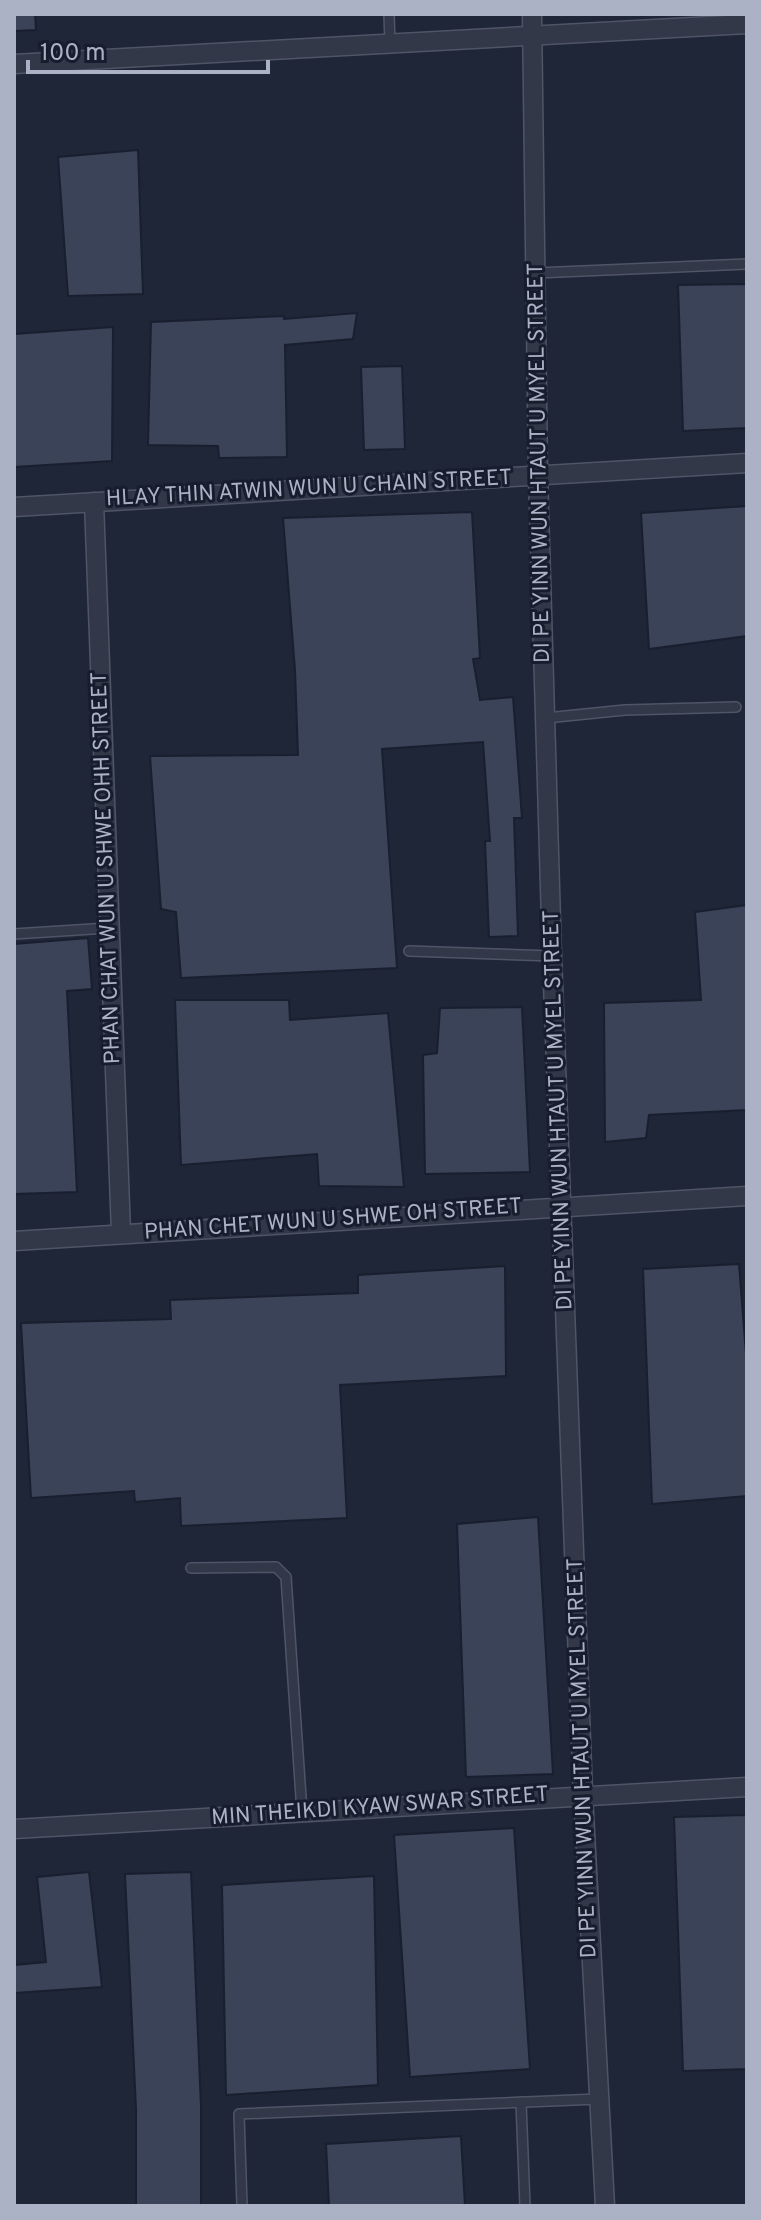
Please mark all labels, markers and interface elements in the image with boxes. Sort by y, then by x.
scale bar [28,24,268,74]
text: 100 m [40,39,106,69]
street label: DI PE YINN WUN HTAUT U MYEL STREET [523,263,557,663]
street label: HLAY THIN ATWIN WUN U CHAIN STREET [105,465,513,513]
street label: PHAN CHAT WUN U SHWE OHH STREET [87,671,127,1065]
street label: DI PE YINN WUN HTAUT U MYEL STREET [539,909,579,1311]
street label: PHAN CHET WUN U SHWE OH STREET [143,1193,523,1247]
street label: DI PE YINN WUN HTAUT U MYEL STREET [563,1557,603,1959]
street label: MIN THEIKDI KYAW SWAR STREET [211,1782,549,1832]

